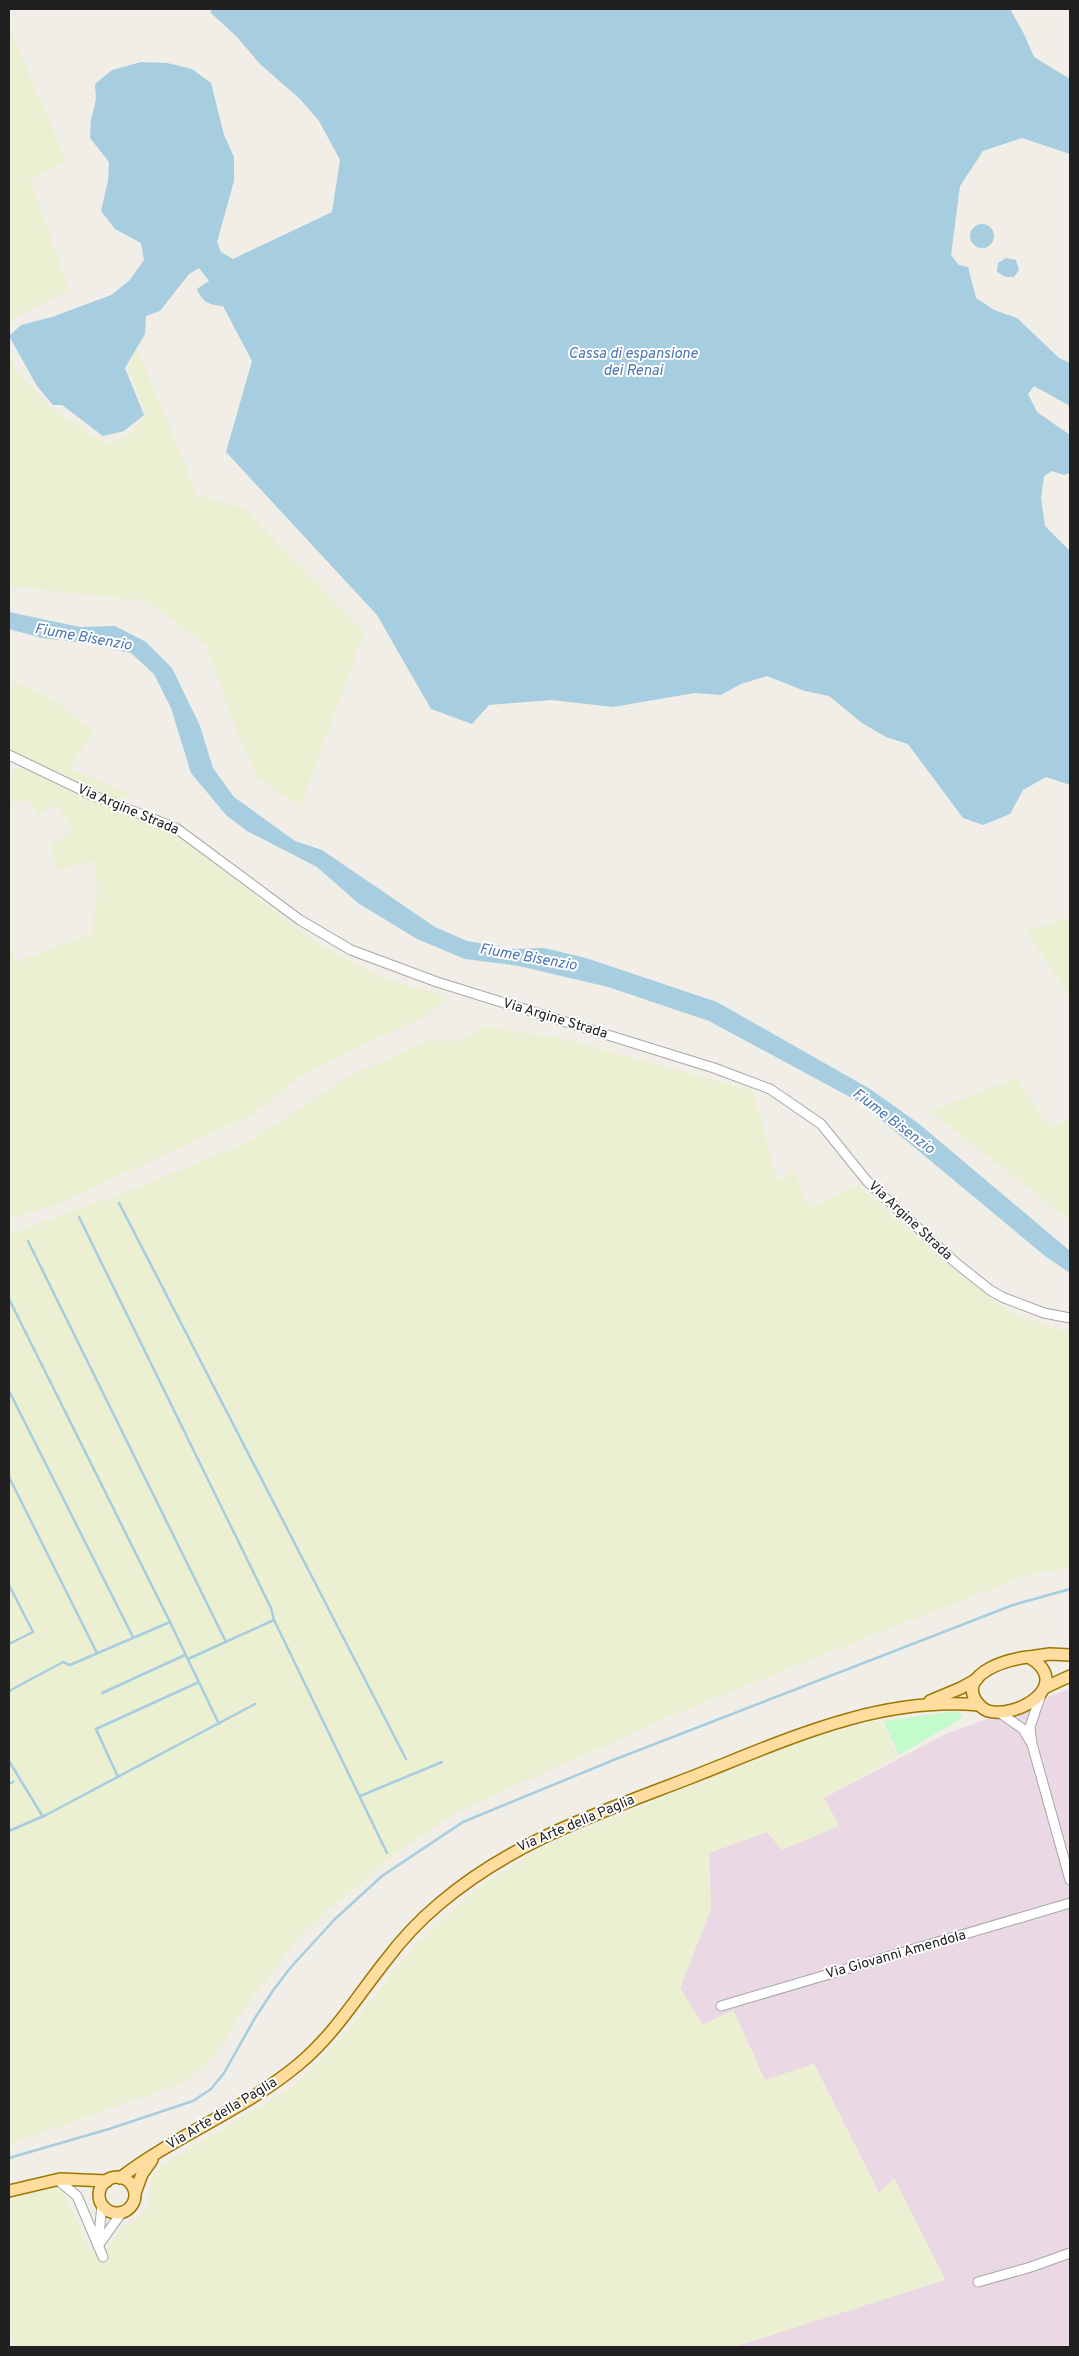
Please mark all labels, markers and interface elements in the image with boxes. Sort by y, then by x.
water label: Cassa di espansione dei Renai [568,345,698,381]
water label: Fiume Bisenzio [33,620,133,656]
street label: Via Argine Strada [75,781,181,839]
water label: Fiume Bisenzio [478,940,578,976]
street label: Via Argine Strada [501,995,609,1043]
water label: Fiume Bisenzio [848,1085,938,1159]
street label: Via Argine Strada [864,1178,956,1264]
street label: Via Arte della Paglia [515,1792,637,1856]
street label: Via Giovanni Amendola [824,1927,968,1983]
street label: Via Arte della Paglia [164,2074,280,2154]

